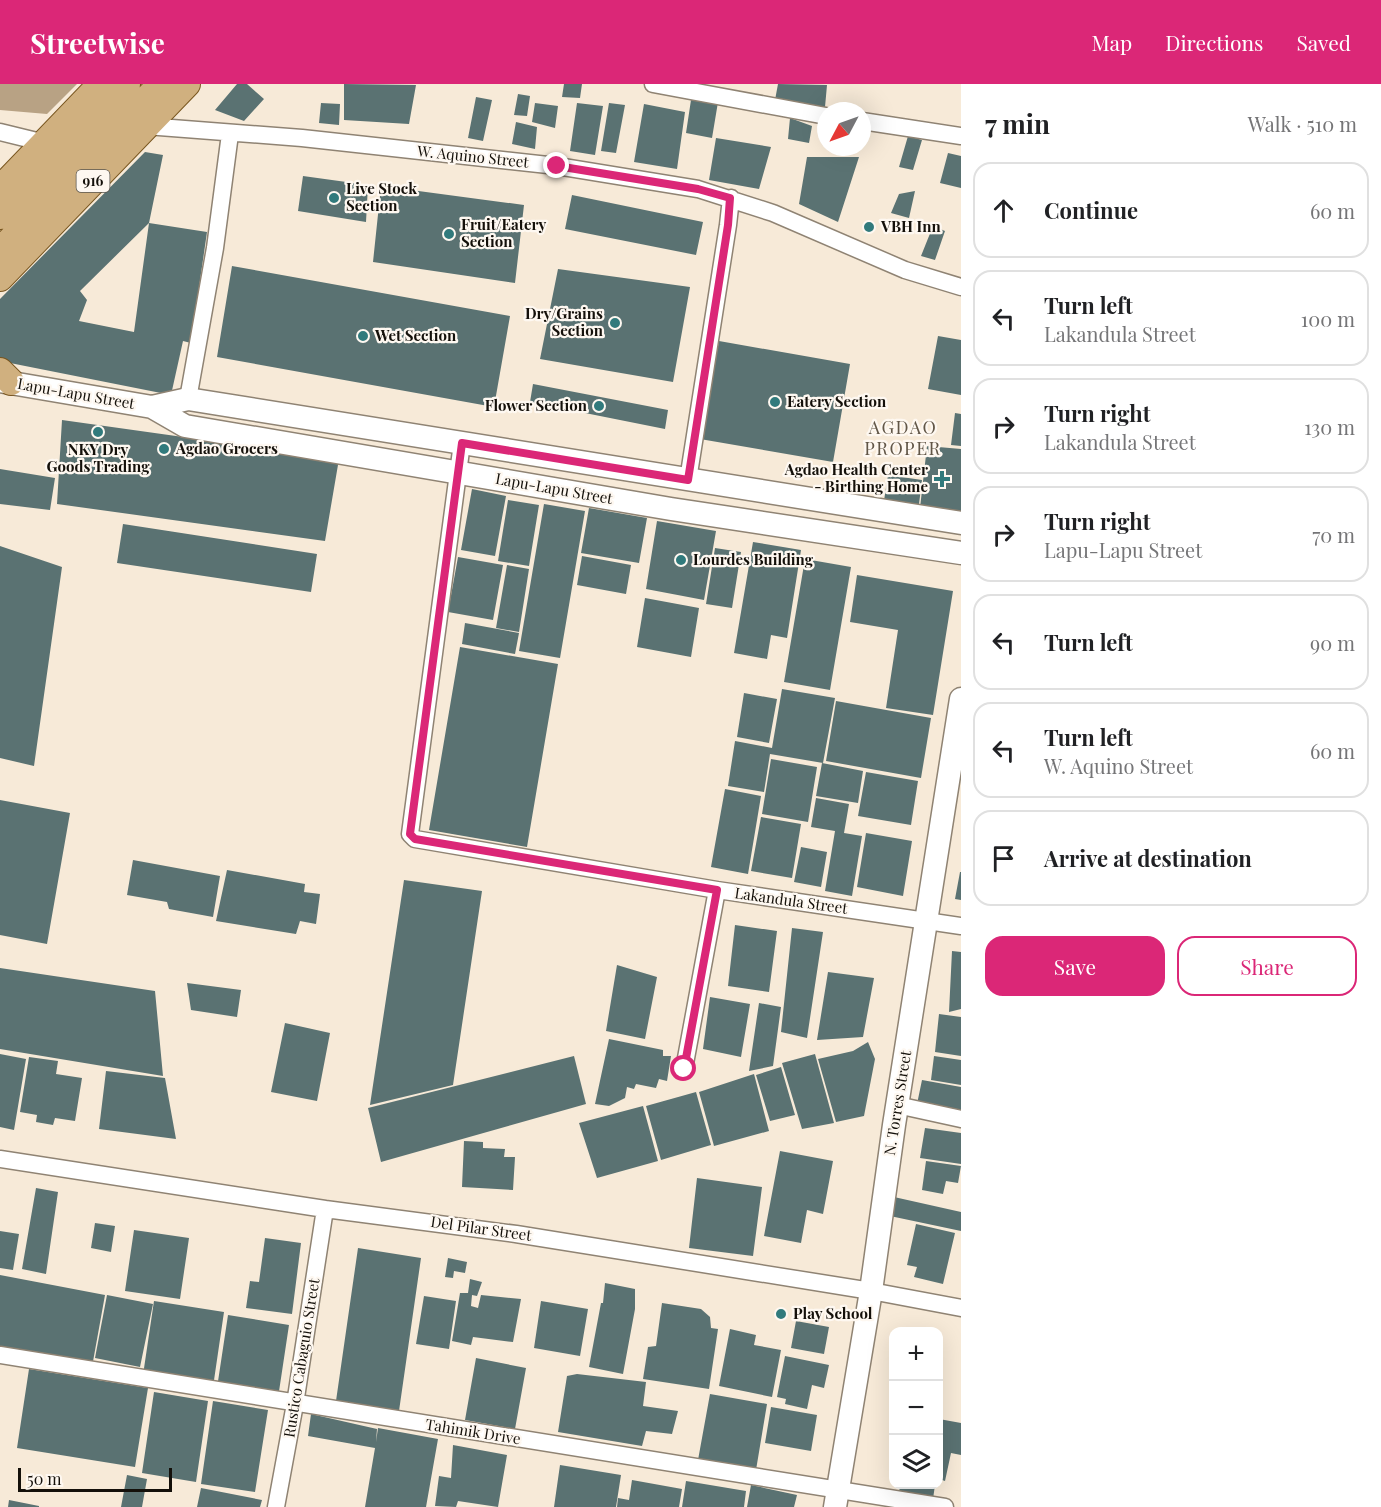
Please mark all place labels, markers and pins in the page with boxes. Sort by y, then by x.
place label: Live Stock Section [346,178,417,215]
marker: Live Stock Section [327,191,341,205]
place label: Fruit/Eatery Section [461,214,546,251]
place label: VBH Inn [880,216,941,236]
marker: VBH Inn [862,220,876,234]
marker: Fruit/Eatery Section [442,227,456,241]
place label: Dry/Grains Section [525,303,604,340]
marker: Dry/Grains Section [608,316,622,330]
place label: Wet Section [374,325,457,345]
marker: Wet Section [356,329,370,343]
place label: Eatery Section [787,391,887,411]
place label: Flower Section [485,395,588,415]
marker: Eatery Section [768,395,782,409]
marker: Flower Section [592,399,606,413]
marker: NKY Dry Goods Trading [91,425,105,439]
place label: Agdao Grocers [175,438,278,458]
place label: NKY Dry Goods Trading [47,439,150,476]
marker: Agdao Grocers [157,442,171,456]
place label: Agdao Health Center - Birthing Home [784,459,928,496]
marker: Agdao Health Center - Birthing Home [933,470,951,488]
place label: Lourdes Building [693,549,814,569]
marker: Lourdes Building [674,553,688,567]
place label: Play School [793,1303,873,1323]
marker: Play School [774,1307,788,1321]

